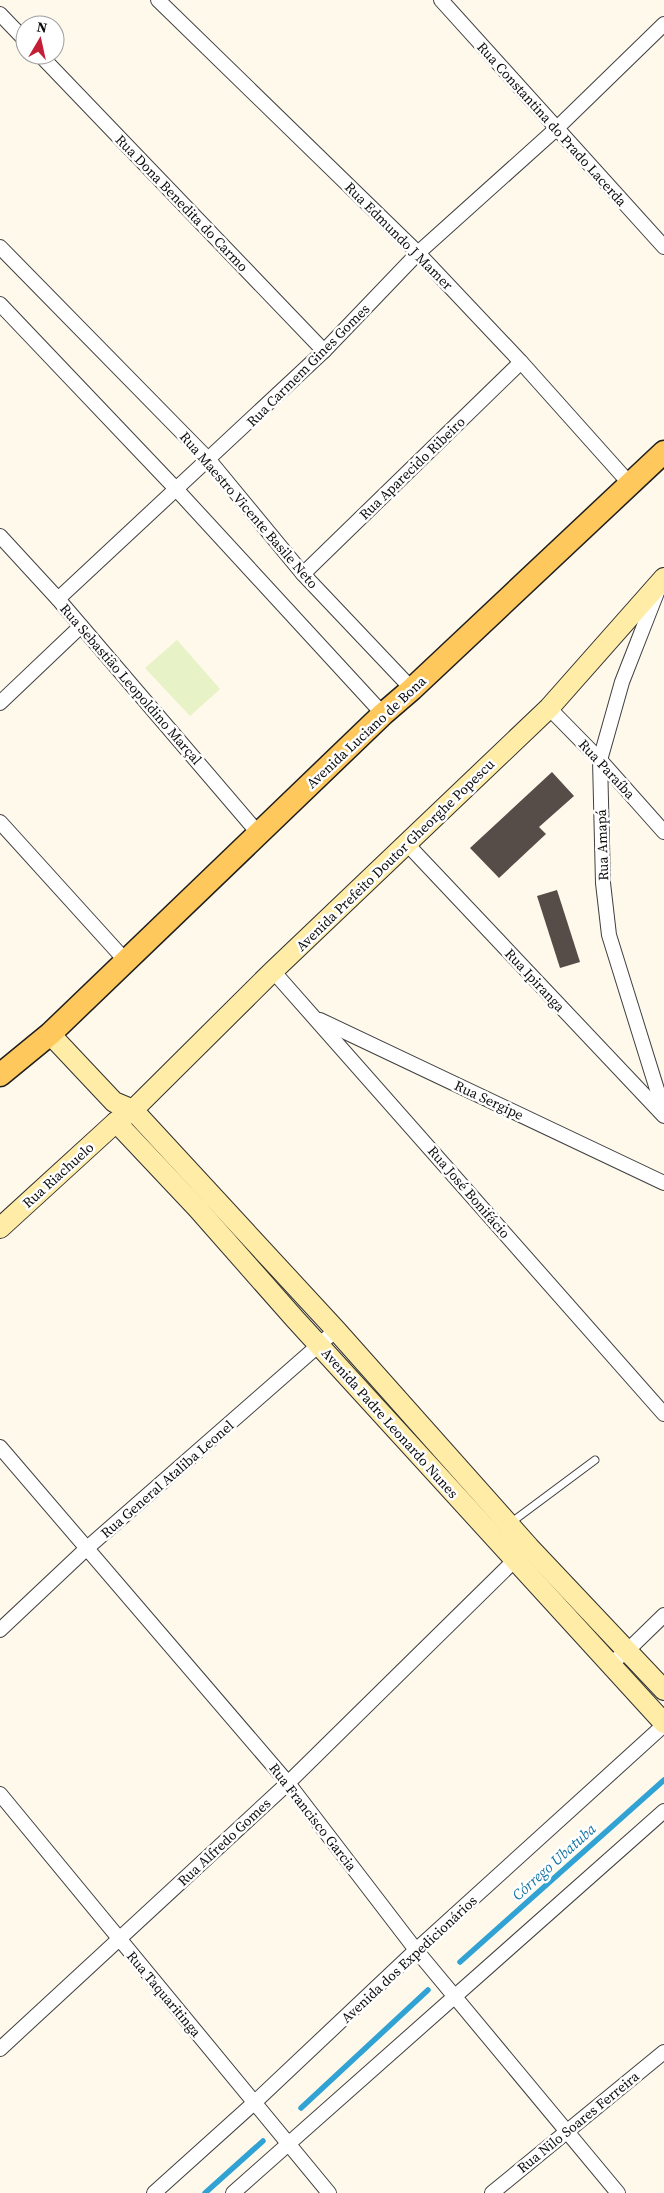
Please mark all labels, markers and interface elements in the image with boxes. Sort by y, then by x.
north arrow [15,15,65,65]
text: N [35,16,49,38]
street label: Rua Constantina do Prado Lacerda [473,37,632,211]
street label: Rua Dona Benedita do Carmo [111,130,253,276]
street label: Rua Edmundo J Mamer [340,177,458,295]
street label: Rua Carmem Gines Gomes [242,299,374,431]
street label: Rua Aparecido Ribeiro [354,412,470,524]
street label: Rua Maestro Vicente Basile Neto [175,427,323,593]
street label: Rua Sebastião Leopoldino Marçal [55,599,207,769]
street label: Avenida Luciano de Bona [302,670,431,793]
street label: Rua Paraíba [574,735,641,804]
street label: Avenida Prefeito Doutor Gheorghe Popescu [291,754,499,956]
street label: Rua Amapá [591,808,613,881]
street label: Rua Ipiranga [500,944,570,1017]
street label: Rua Sergipe [451,1075,527,1125]
street label: Rua Riachuelo [18,1137,98,1212]
street label: Rua José Bonifácio [423,1141,515,1243]
street label: Avenida Padre Leonardo Nunes [317,1343,463,1503]
street label: Rua General Ataliba Leonel [96,1416,238,1542]
street label: Rua Francisco Garcia [264,1759,362,1876]
street label: Rua Alfredo Gomes [173,1793,275,1891]
water label: Córrego Ubatuba [507,1818,600,1905]
street label: Avenida dos Expedicionários [337,1891,481,2027]
street label: Rua Taquaritinga [122,1947,206,2042]
street label: Rua Nilo Soares Ferreira [513,2066,644,2178]

